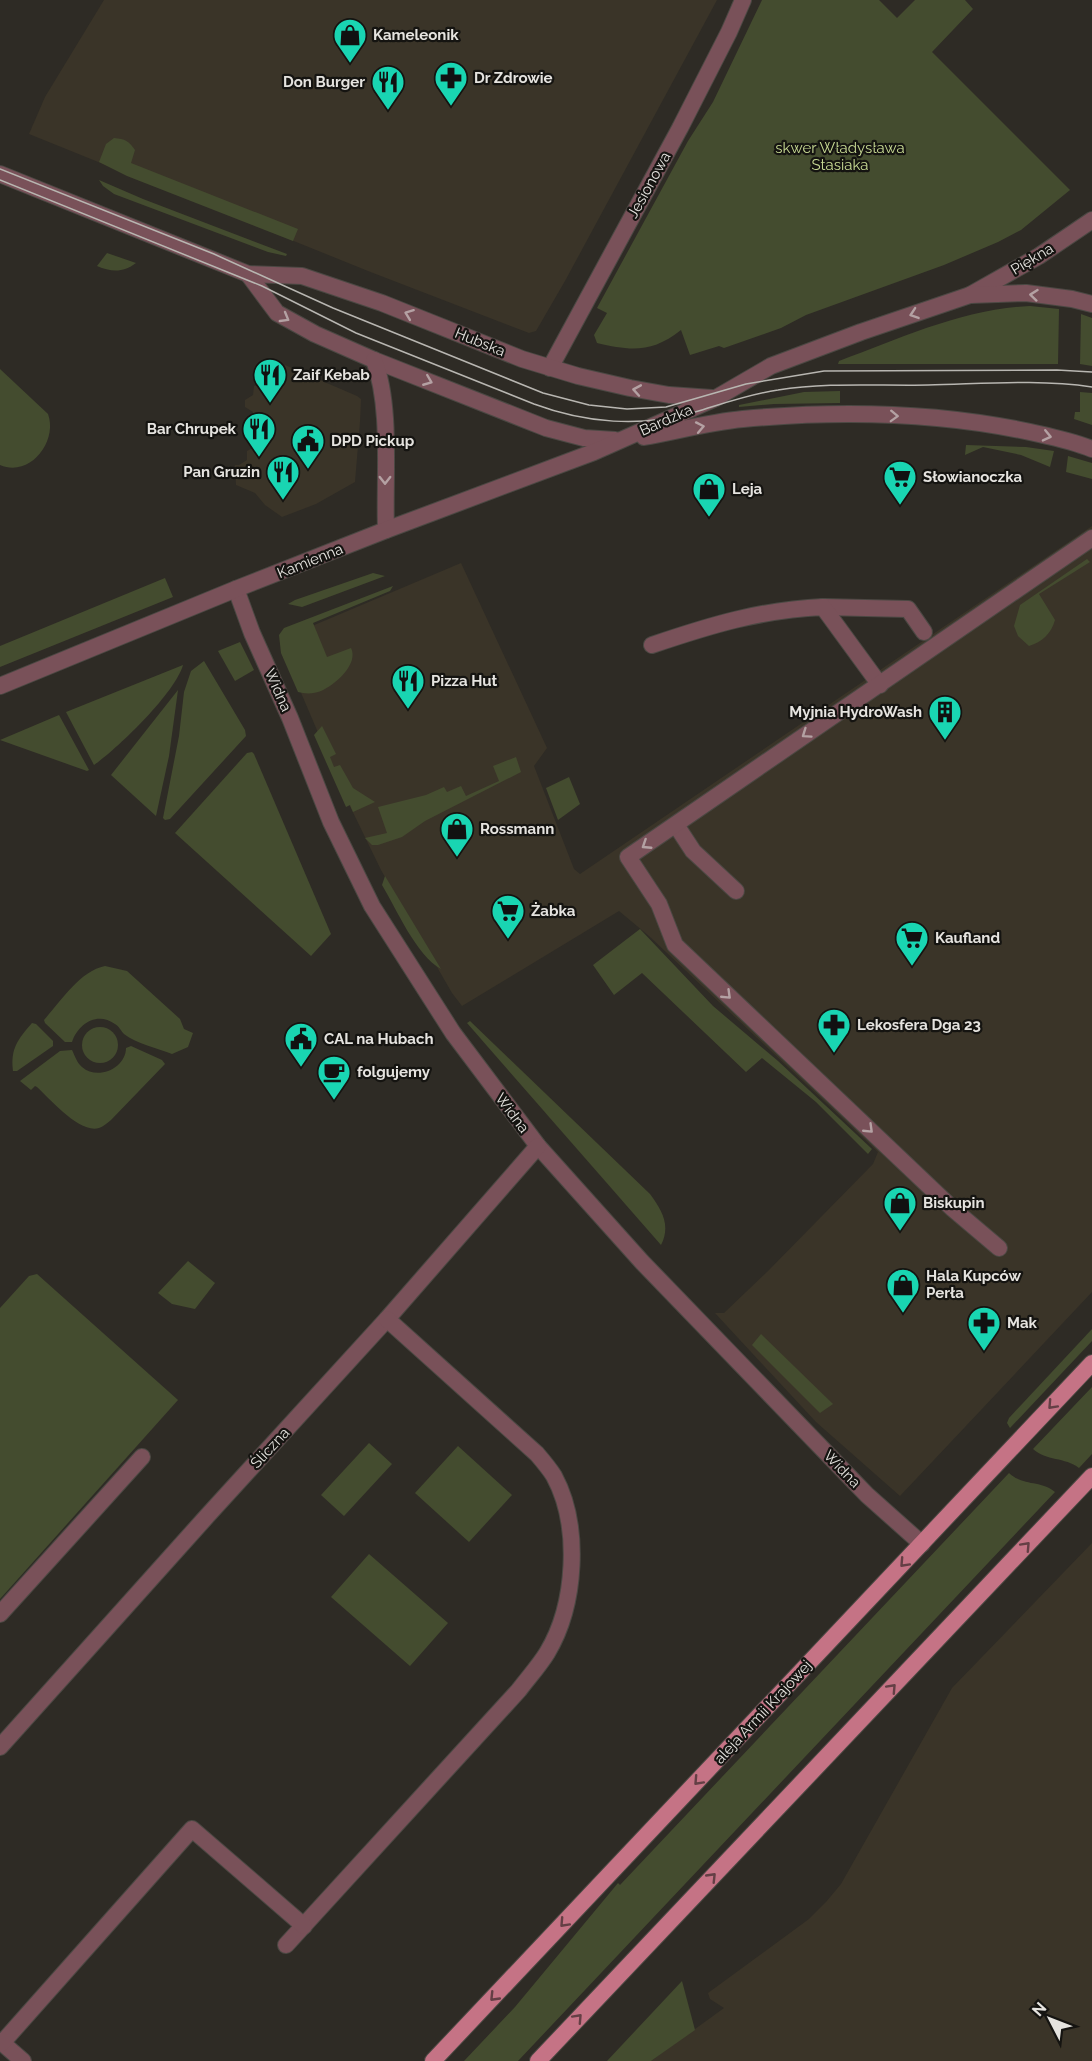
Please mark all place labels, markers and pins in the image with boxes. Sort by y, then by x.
shop icon: Kameleonik [332,17,368,64]
place label: Kameleonik [373,26,459,44]
pharmacy icon: Dr Zdrowie [433,60,469,107]
restaurant icon: Don Burger [370,64,406,111]
place label: Dr Zdrowie [474,69,553,87]
place label: Don Burger [283,73,365,91]
restaurant icon: Zaif Kebab [252,357,288,404]
place label: Zaif Kebab [293,366,370,384]
restaurant icon: Bar Chrupek [241,411,277,458]
place label: Bar Chrupek [147,420,237,438]
public building icon: DPD Pickup [290,423,326,470]
place label: DPD Pickup [331,432,415,450]
restaurant icon: Pan Gruzin [265,454,301,501]
supermarket icon: Słowianoczka [882,459,918,506]
place label: Pan Gruzin [183,463,260,481]
place label: Słowianoczka [923,468,1022,486]
shop icon: Leja [691,471,727,518]
place label: Leja [732,480,763,498]
restaurant icon: Pizza Hut [390,663,426,710]
place label: Pizza Hut [431,672,498,690]
building icon: Myjnia HydroWash [927,694,963,741]
place label: Myjnia HydroWash [789,703,922,721]
shop icon: Rossmann [439,811,475,858]
place label: Rossmann [480,820,554,838]
supermarket icon: Żabka [490,893,526,940]
place label: Żabka [531,902,576,920]
supermarket icon: Kaufland [894,920,930,967]
place label: Kaufland [935,929,1000,947]
pharmacy icon: Lekosfera Dga 23 [816,1007,852,1054]
place label: Lekosfera Dga 23 [857,1016,981,1034]
public building icon: CAL na Hubach [283,1021,319,1068]
place label: CAL na Hubach [324,1030,434,1048]
cafe icon: folgujemy [316,1054,352,1101]
place label: folgujemy [357,1063,431,1081]
shop icon: Biskupin [882,1185,918,1232]
place label: Biskupin [923,1194,984,1212]
shop icon: Hala Kupców Perła [885,1267,921,1314]
place label: Hala Kupców Perła [926,1267,1021,1302]
pharmacy icon: Mak [966,1305,1002,1352]
place label: Mak [1007,1314,1037,1332]

